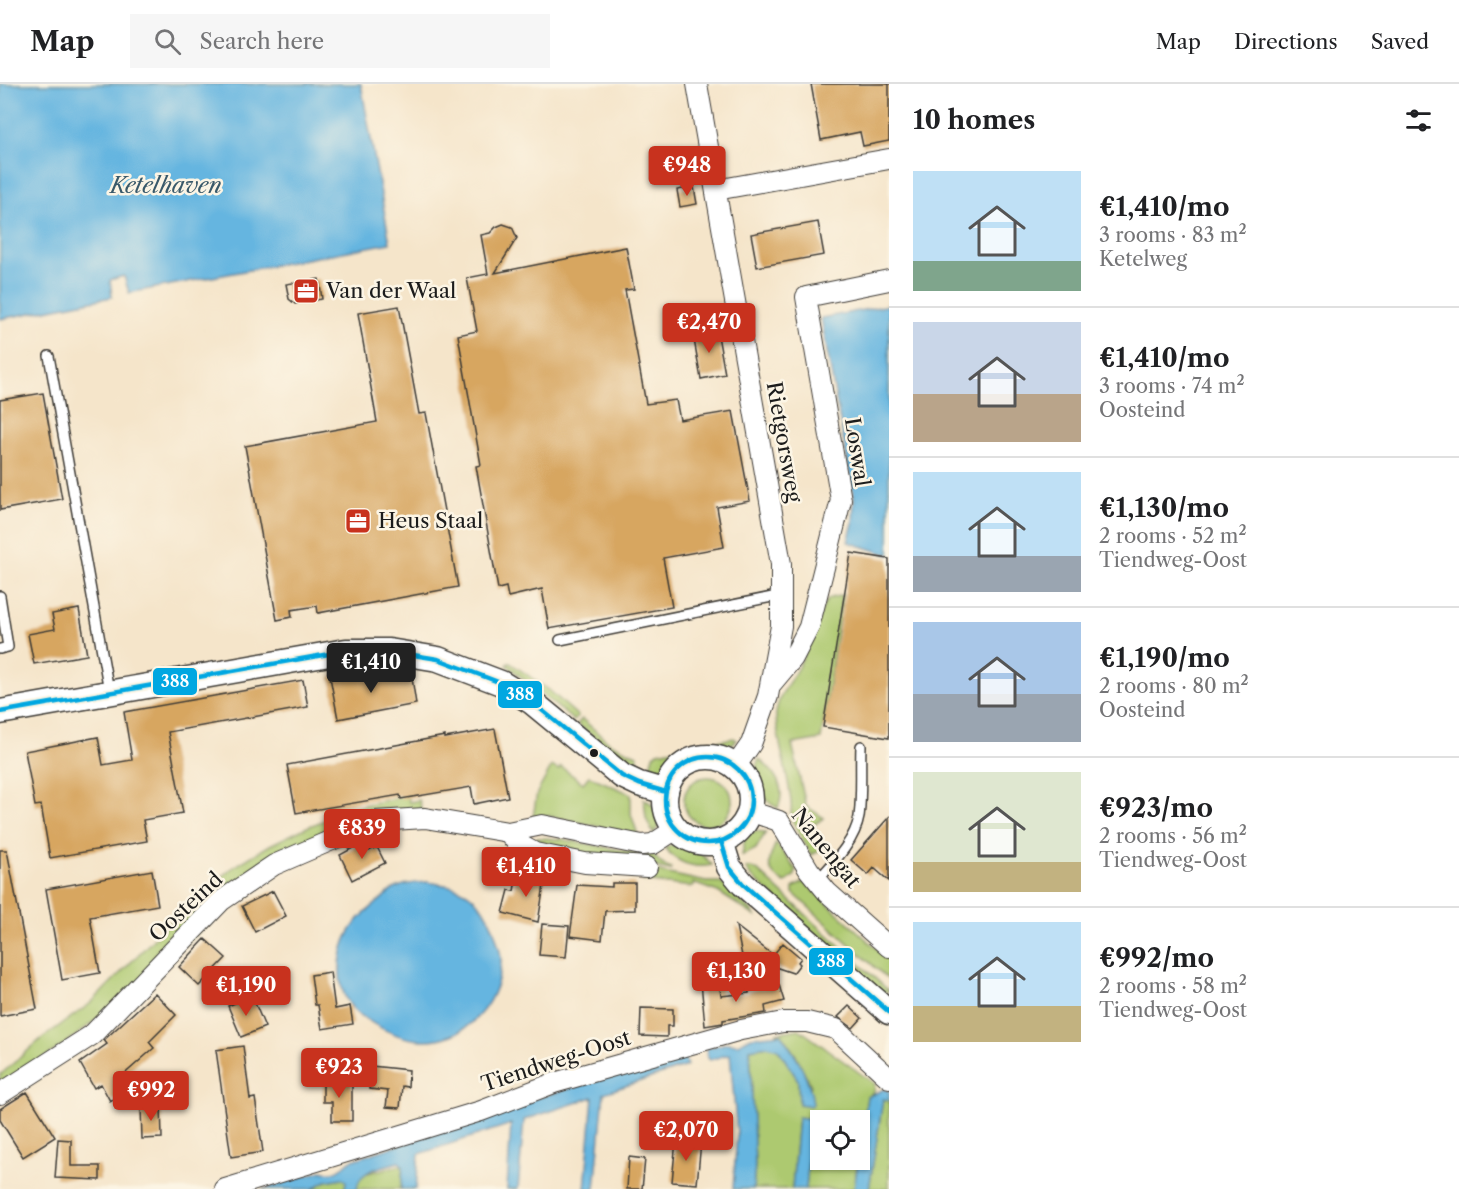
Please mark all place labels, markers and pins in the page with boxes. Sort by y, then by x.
pin: €948 [651,146,723,197]
office icon: Van der Waal [291,276,321,306]
place label: Van der Waal [325,278,456,303]
pin: €2,470 [660,303,758,354]
office icon: Heus Staal [343,506,373,536]
place label: Heus Staal [378,508,483,533]
pin: €1,410 [322,643,420,694]
unlabelled marker [588,747,600,759]
pin: €839 [326,809,398,860]
pin: €1,410 [477,847,575,898]
pin: €1,130 [687,952,785,1003]
pin: €1,190 [197,966,295,1017]
pin: €923 [303,1048,375,1099]
pin: €992 [115,1071,187,1122]
pin: €2,070 [637,1111,735,1162]

